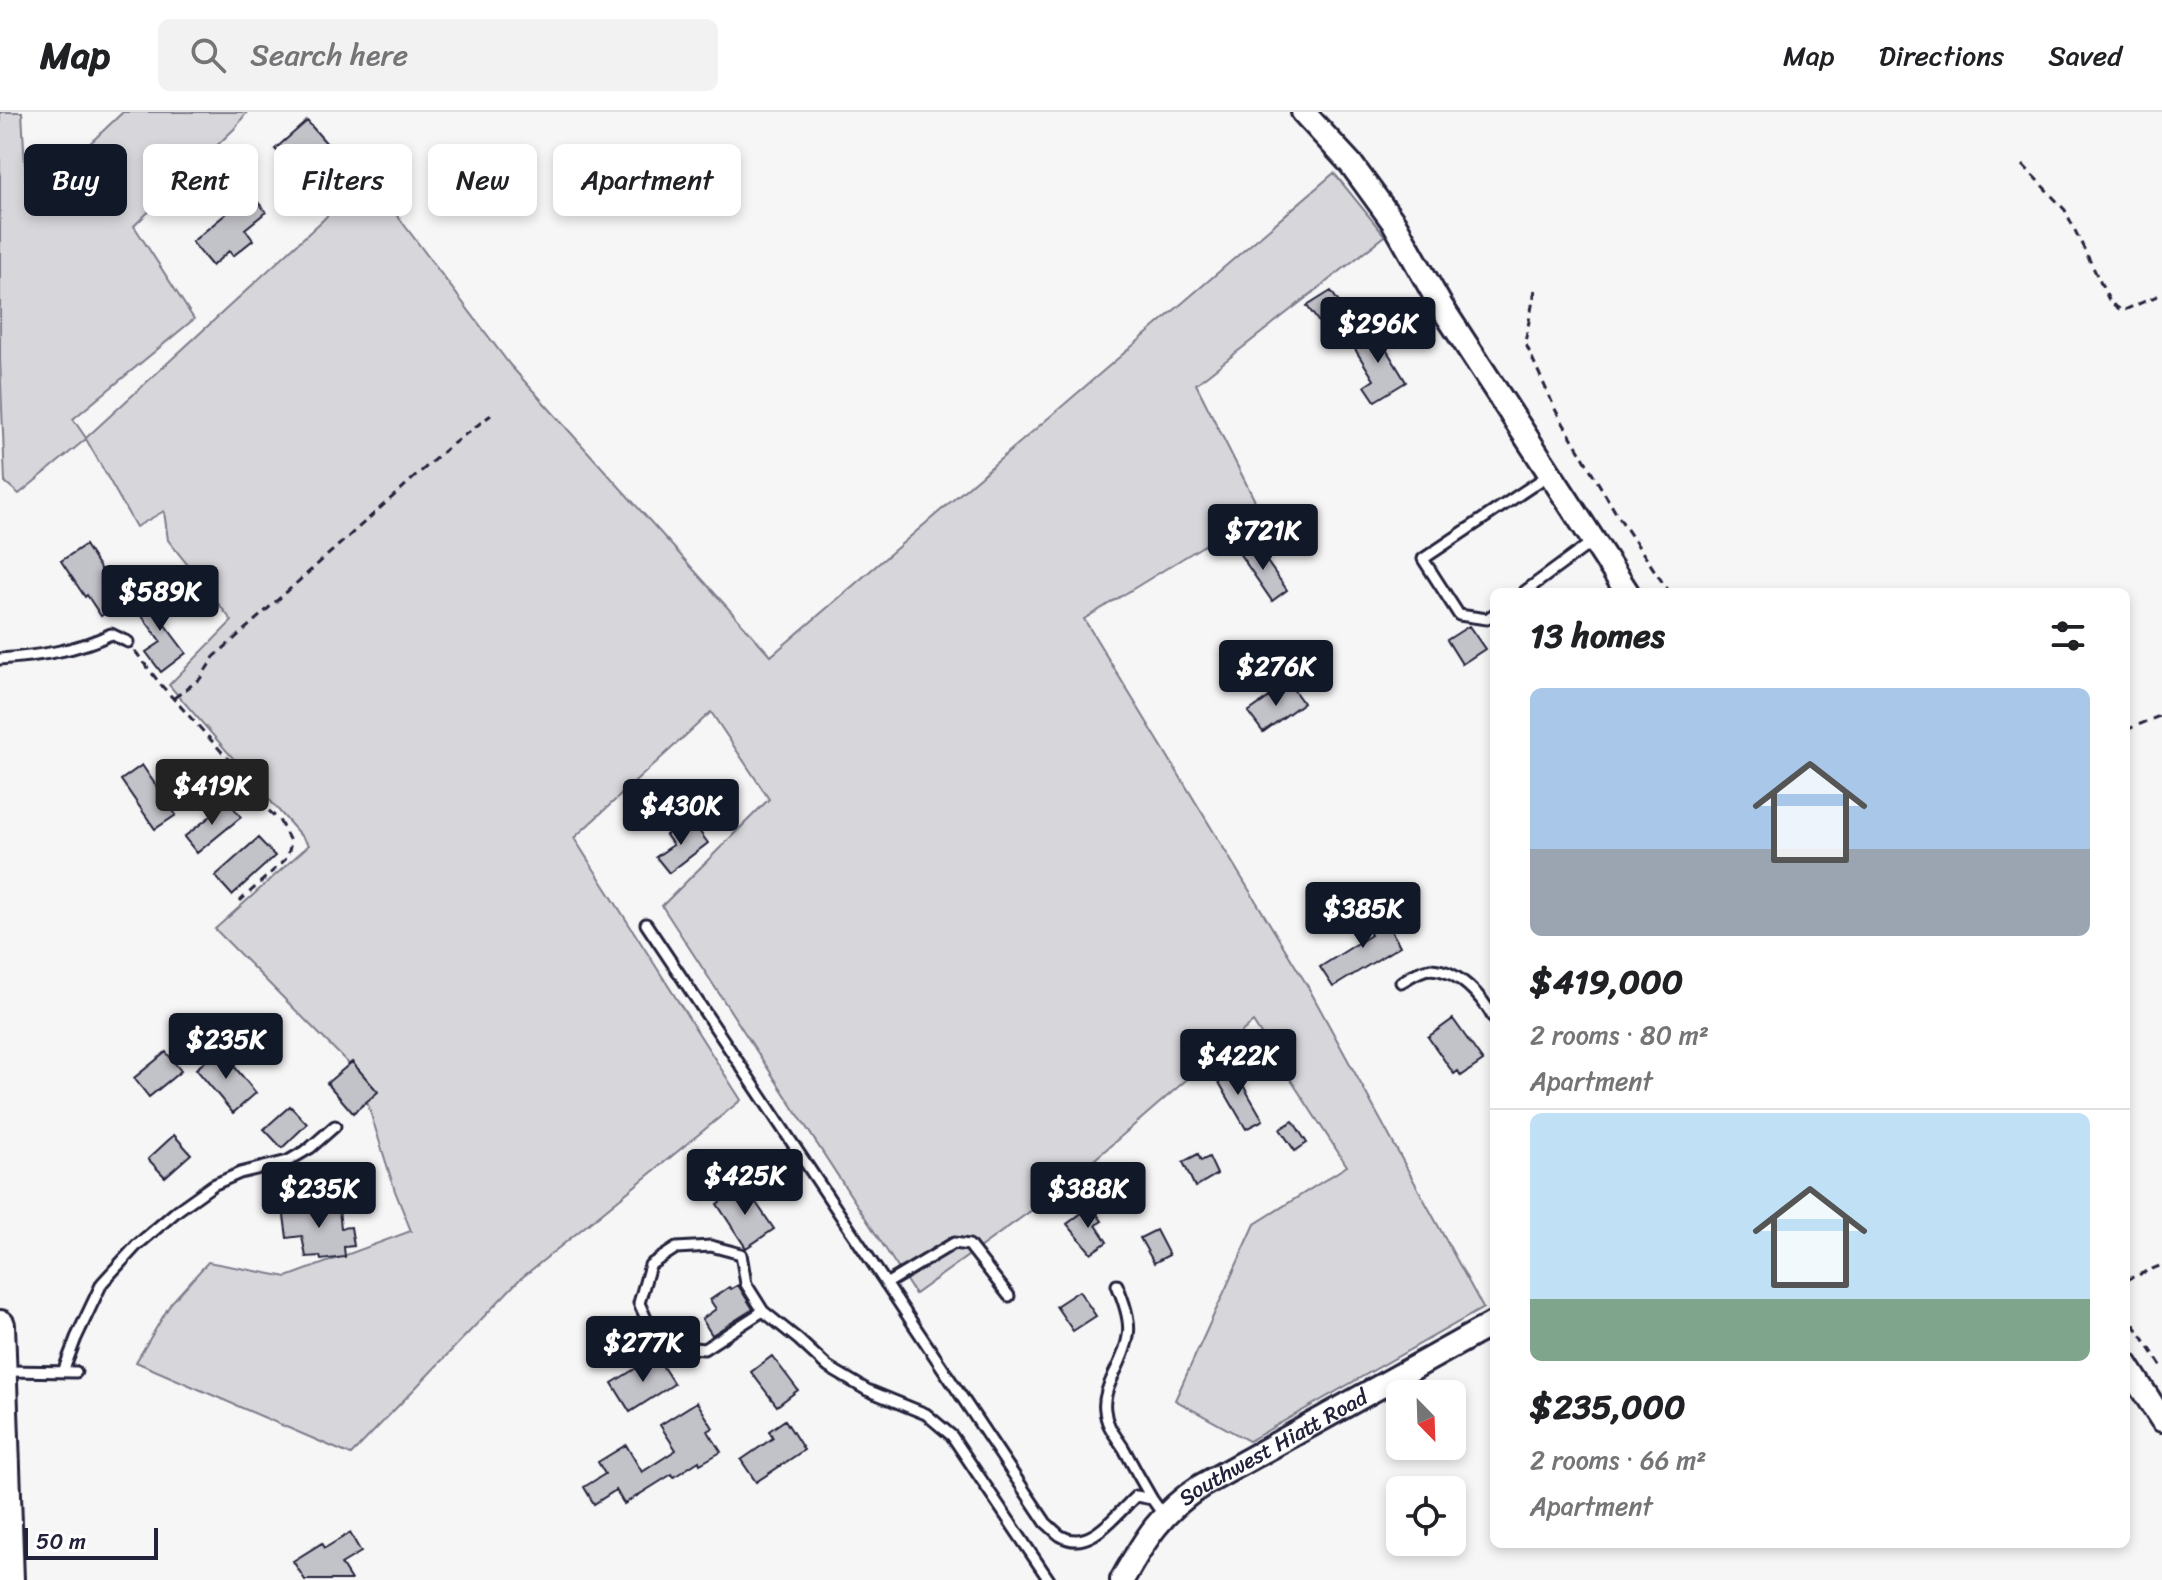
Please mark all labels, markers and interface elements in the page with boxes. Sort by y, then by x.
search box [158,19,718,91]
text: Map [40,22,110,89]
text: Search here [250,28,408,82]
text: Map [1783,31,1835,80]
text: Directions [1879,31,2004,80]
text: Saved [2048,31,2122,80]
icon: search [186,33,230,77]
chip: Buy [24,144,127,216]
chip: Rent [143,144,258,216]
chip: Filters [274,144,412,216]
chip: New [428,144,537,216]
chip: Apartment [553,144,741,216]
pin: $296K [1322,297,1434,365]
text: $296K [1338,300,1418,346]
pin: $721K [1207,504,1319,572]
text: $721K [1226,507,1300,553]
pin: $589K [104,565,216,633]
text: $589K [120,568,200,614]
text: 13 homes [1530,606,1665,666]
icon: filters [2046,614,2090,658]
pin: $276K [1220,640,1332,708]
text: $276K [1237,643,1315,689]
icon: home [1738,740,1882,884]
pin: $419K [156,759,268,827]
text: $419K [174,762,250,808]
pin: $430K [625,779,737,847]
text: $430K [641,782,721,828]
pin: $385K [1307,882,1419,950]
text: $385K [1323,885,1403,931]
text: $419,000 [1530,952,1683,1012]
text: 2 rooms · 80 m² [1530,1012,1709,1058]
pin: $235K [170,1013,282,1081]
text: $235K [187,1016,265,1062]
pin: $422K [1182,1029,1294,1097]
text: $422K [1198,1032,1278,1078]
text: Apartment [1530,1058,1653,1104]
pin: $425K [689,1149,801,1217]
text: $425K [705,1152,785,1198]
pin: $235K [263,1162,375,1230]
pin: $388K [1032,1162,1144,1230]
text: $235K [280,1165,358,1211]
text: $388K [1049,1165,1127,1211]
icon: home [1738,1165,1882,1309]
pin: $277K [587,1316,699,1384]
text: $277K [604,1319,682,1365]
street label: Southwest Hiatt Road [1169,1377,1376,1516]
text: $235,000 [1530,1377,1686,1437]
north arrow [1386,1380,1466,1460]
map controls [1386,1380,1466,1556]
text: 2 rooms · 66 m² [1530,1437,1706,1483]
button: locate [1386,1476,1466,1556]
text: Apartment [1530,1483,1653,1529]
text: 50 m [36,1522,86,1561]
scale bar [24,1524,158,1560]

